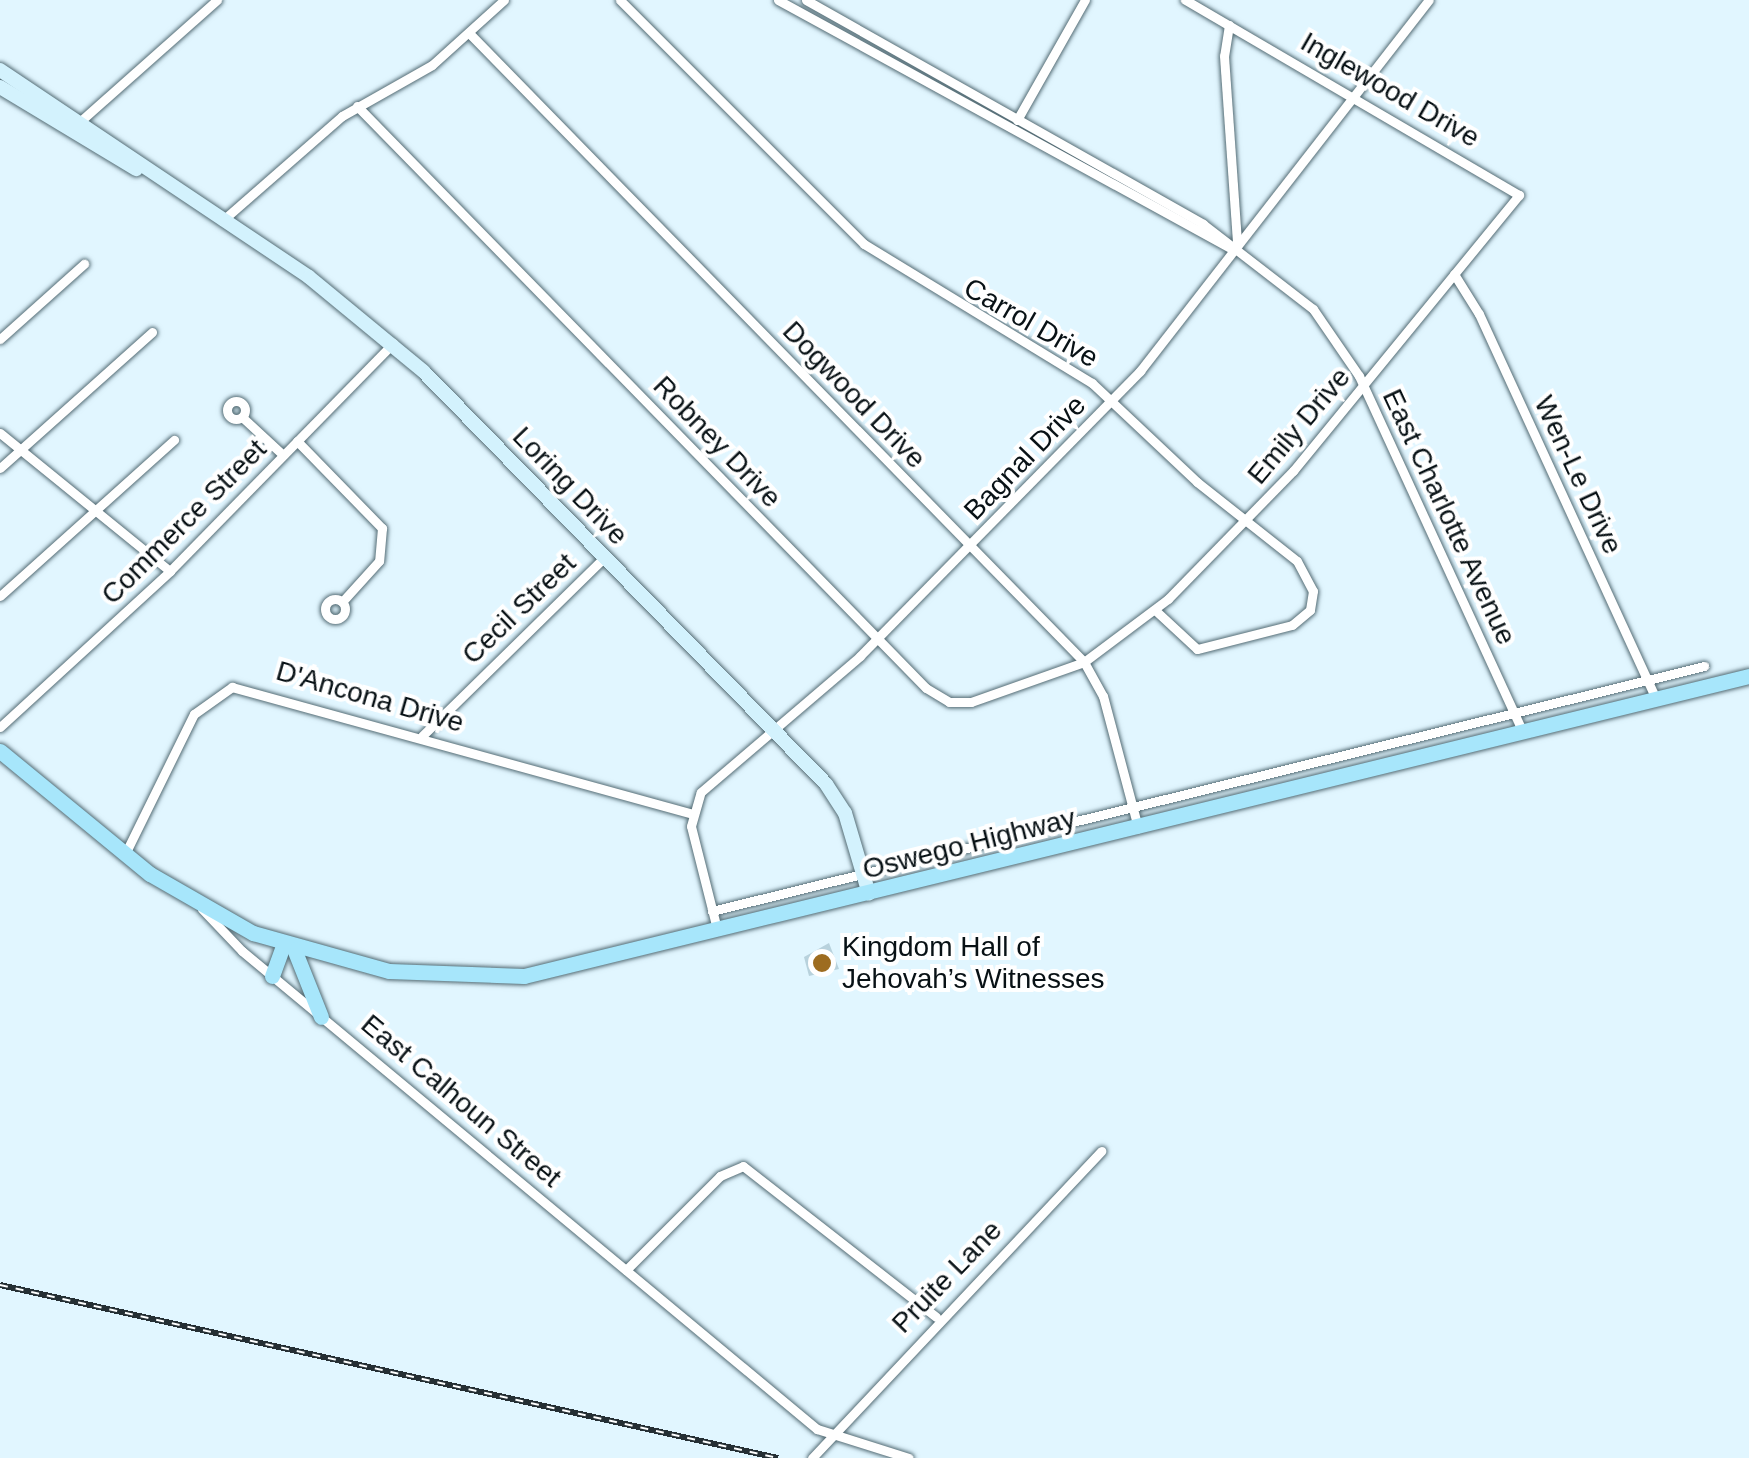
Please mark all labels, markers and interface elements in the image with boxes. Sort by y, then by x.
street label: Inglewood Drive [1295,25,1485,155]
street label: Carrol Drive [958,271,1104,375]
street label: Dogwood Drive [775,314,933,476]
street label: Emily Drive [1241,361,1357,491]
street label: Robney Drive [646,369,788,515]
street label: East Charlotte Avenue [1375,383,1523,651]
street label: Bagnal Drive [957,389,1093,527]
street label: Wen-Le Drive [1527,391,1629,559]
street label: Loring Drive [505,420,635,552]
street label: Commerce Street [95,433,273,611]
street label: Cecil Street [455,547,583,671]
street label: D'Ancona Drive [272,654,468,740]
street label: Oswego Highway [859,801,1079,887]
place label: Kingdom Hall of Jehovah’s Witnesses [842,930,1104,996]
marker: Kingdom Hall of Jehovah’s Witnesses [811,952,833,974]
street label: East Calhoun Street [354,1008,568,1194]
street label: Pruite Lane [885,1214,1009,1340]

